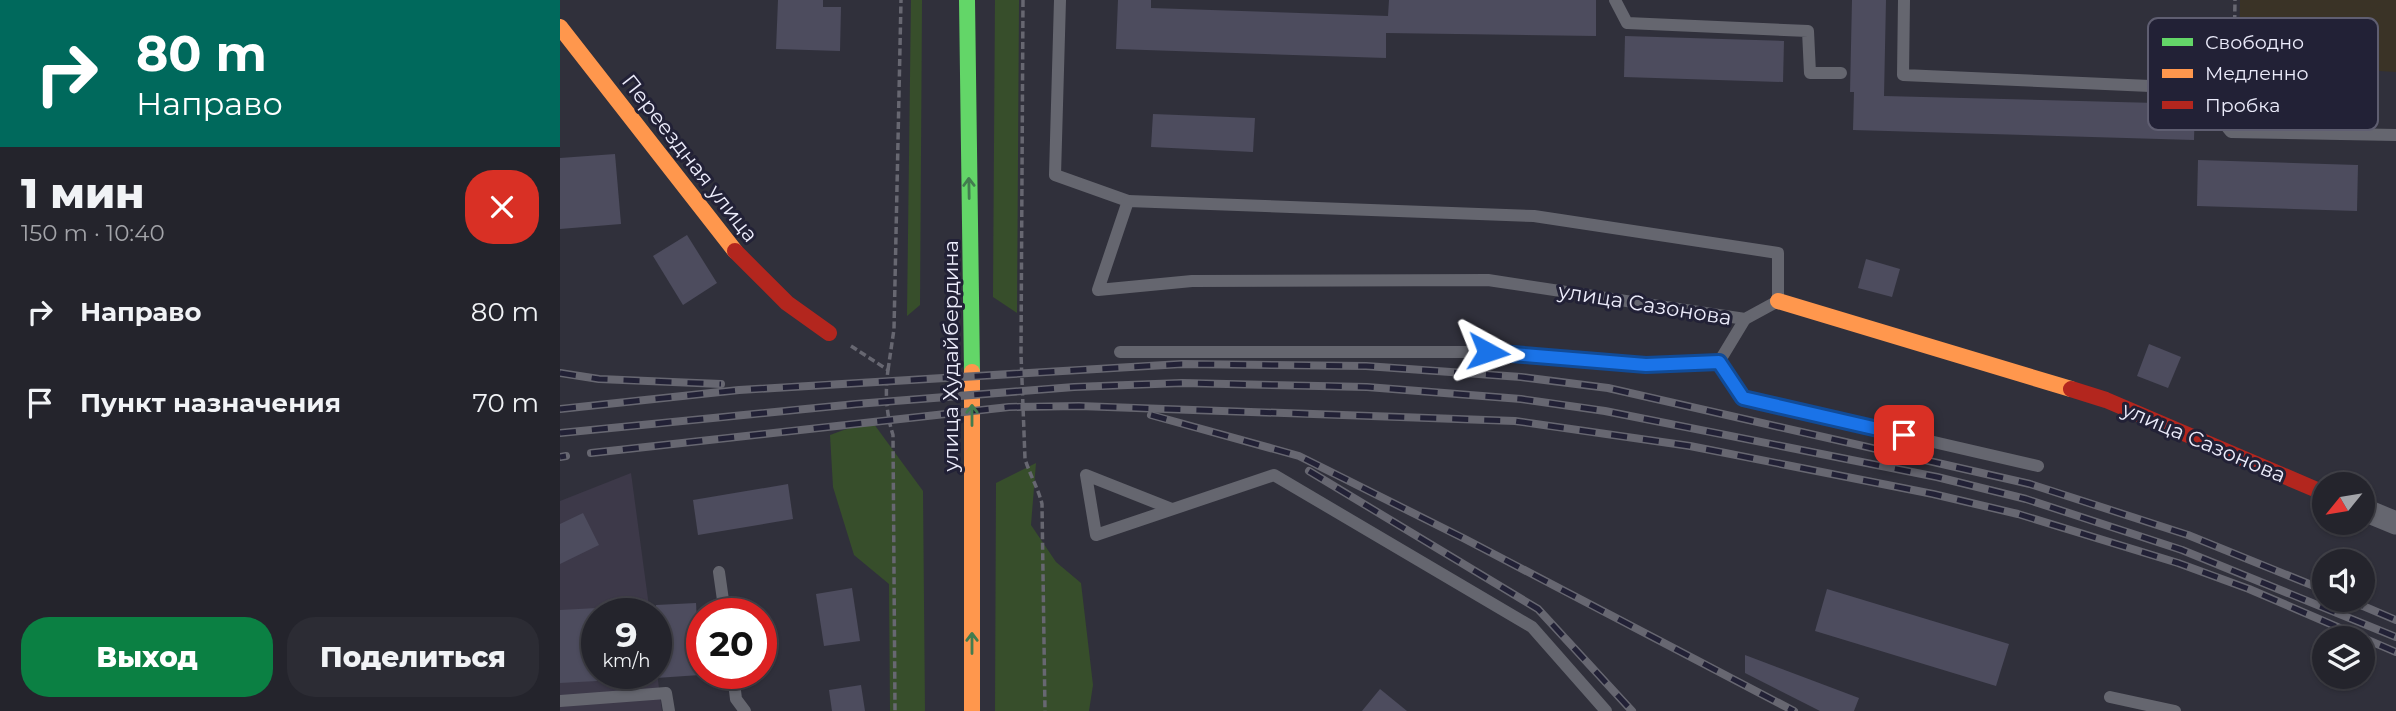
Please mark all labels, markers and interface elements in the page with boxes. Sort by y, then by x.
legend [2148,18,2378,130]
text: 80 m [136,24,267,83]
icon: right [21,28,112,119]
text: Свободно [2205,31,2304,54]
text: Медленно [2205,62,2309,85]
street label: Переездная улица [617,69,763,247]
text: Направо [136,84,283,123]
text: Пробка [2205,94,2280,117]
text: 1 мин [21,167,145,219]
button: close [465,170,539,244]
one-way arrow [962,177,976,200]
text: 150 m · 10:40 [21,219,165,247]
street label: улица Худайбердина [938,240,963,473]
street label: улица Сазонова [1555,278,1734,330]
icon: right [21,293,59,331]
text: Направо [80,296,201,328]
text: 80 m [471,296,539,328]
position arrow [1451,315,1525,389]
icon: arrive [21,384,59,422]
text: Пункт назначения [80,387,341,419]
text: 70 m [473,387,539,419]
street label: улица Сазонова [2118,396,2290,488]
one-way arrow [965,404,979,427]
pin [1874,405,1934,465]
icon: arrive [1885,416,1923,454]
north arrow [2312,472,2375,536]
map controls [2312,472,2375,689]
button: sound [2312,549,2375,612]
speed limit sign: 20 [686,598,777,689]
text: 9 [615,613,638,656]
button: Выход [21,617,273,697]
button: Поделиться [287,617,539,697]
button: layers [2312,626,2375,689]
one-way arrow [965,632,979,655]
text: km/h [602,650,651,672]

